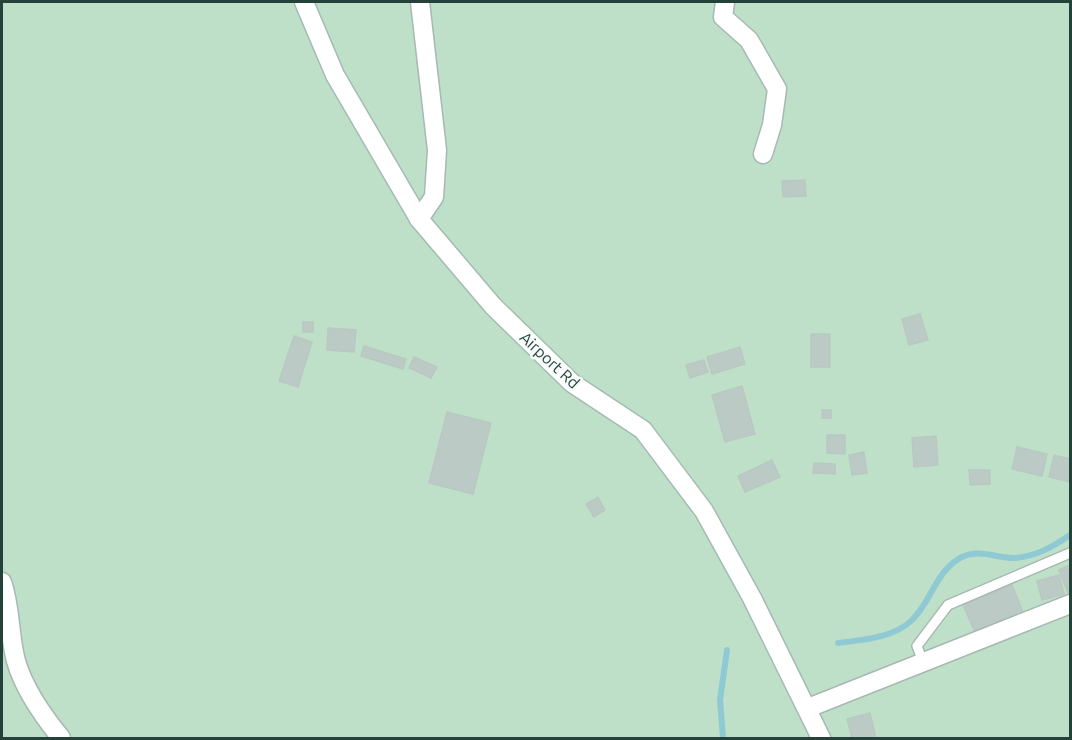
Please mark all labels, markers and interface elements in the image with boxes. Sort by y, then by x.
street label: Airport Rd [517,328,583,392]

